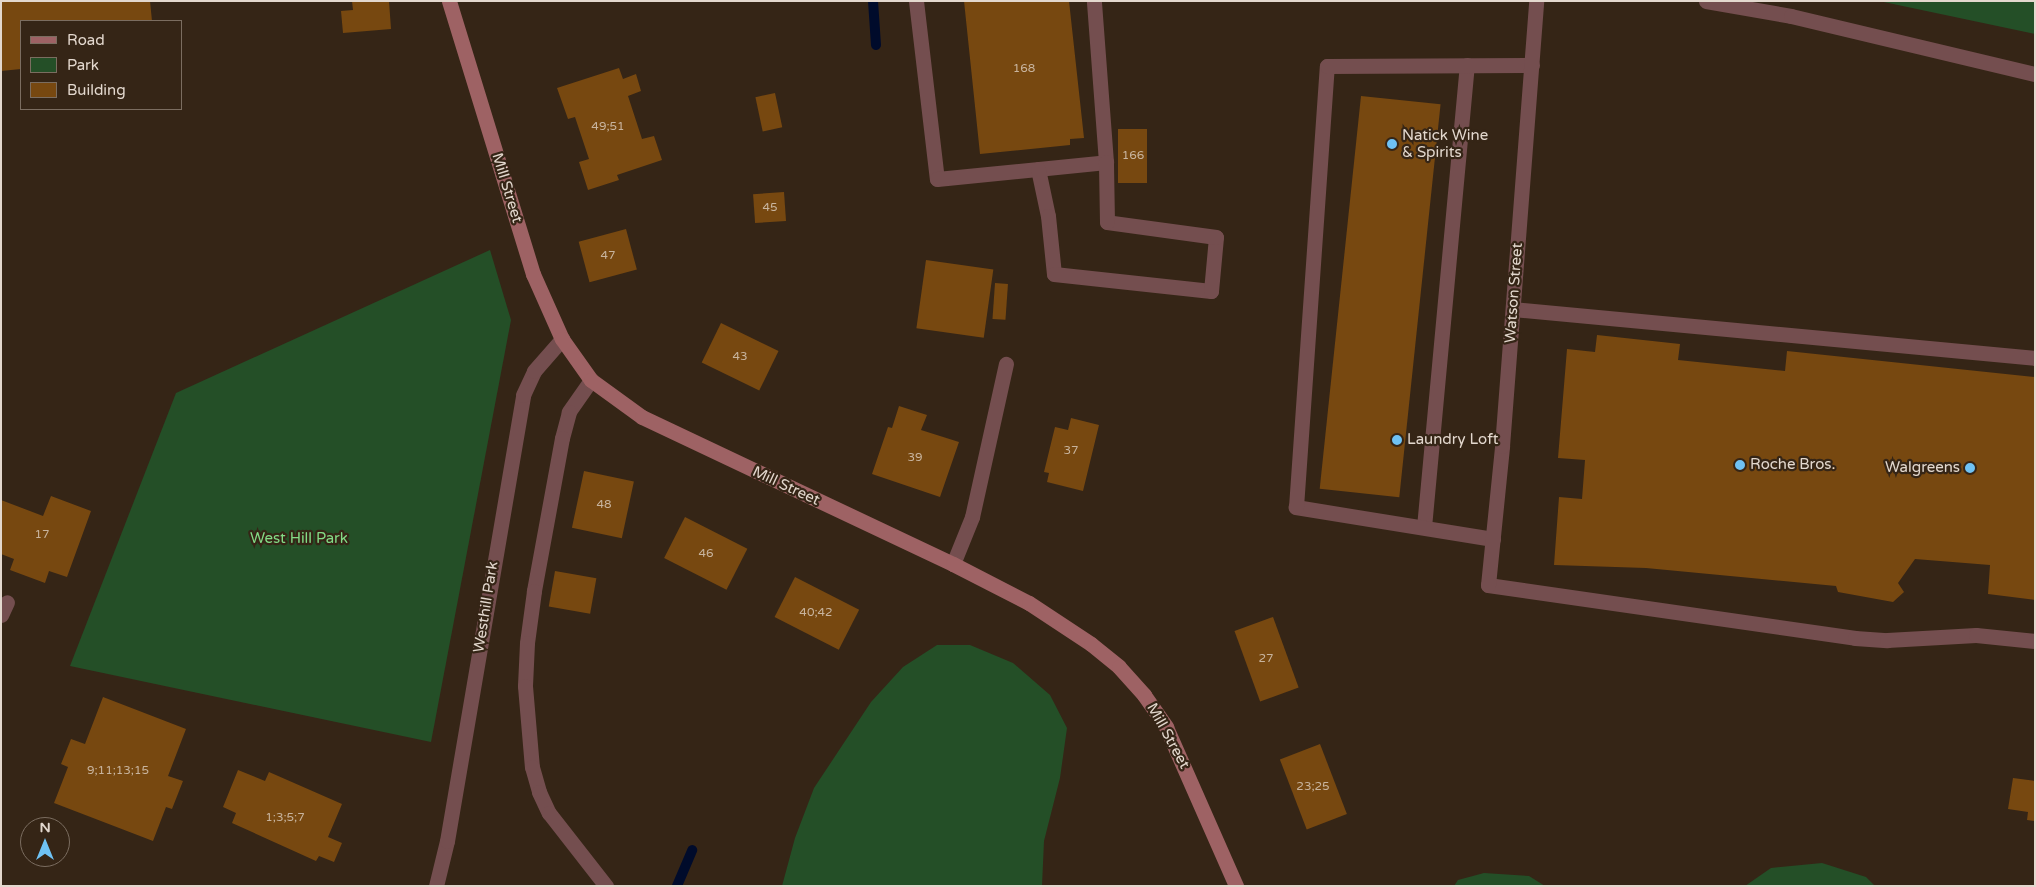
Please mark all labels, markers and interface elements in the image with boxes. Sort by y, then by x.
legend [20,20,182,110]
text: Road [67,31,105,49]
text: Park [67,56,99,74]
house number: 168 [1013,62,1035,76]
text: Building [67,81,126,99]
house number: 49;51 [591,120,625,134]
place label: Natick Wine & Spirits [1402,126,1488,161]
marker: Natick Wine & Spirits [1386,138,1398,150]
house number: 166 [1122,149,1144,163]
street label: Mill Street [488,151,526,225]
house number: 45 [762,201,778,215]
street label: Watson Street [1502,242,1526,344]
house number: 47 [600,249,616,263]
house number: 43 [732,350,748,364]
place label: Laundry Loft [1407,431,1498,449]
marker: Laundry Loft [1391,434,1403,446]
house number: 37 [1063,444,1079,458]
house number: 39 [907,451,923,465]
place label: Roche Bros. [1750,456,1835,474]
marker: Roche Bros. [1734,459,1746,471]
place label: Walgreens [1885,459,1960,477]
marker: Walgreens [1964,462,1976,474]
street label: Mill Street [749,463,823,509]
house number: 48 [596,498,612,512]
house number: 17 [34,528,50,542]
park label: West Hill Park [250,530,348,548]
house number: 46 [698,547,714,561]
street label: Westhill Park [470,560,502,654]
house number: 40;42 [799,606,833,620]
house number: 27 [1258,652,1274,666]
street label: Mill Street [1143,700,1193,772]
house number: 9;11;13;15 [87,764,149,778]
house number: 23;25 [1296,780,1330,794]
house number: 1;3;5;7 [265,811,305,825]
north arrow [20,817,70,867]
text: N [39,819,51,836]

